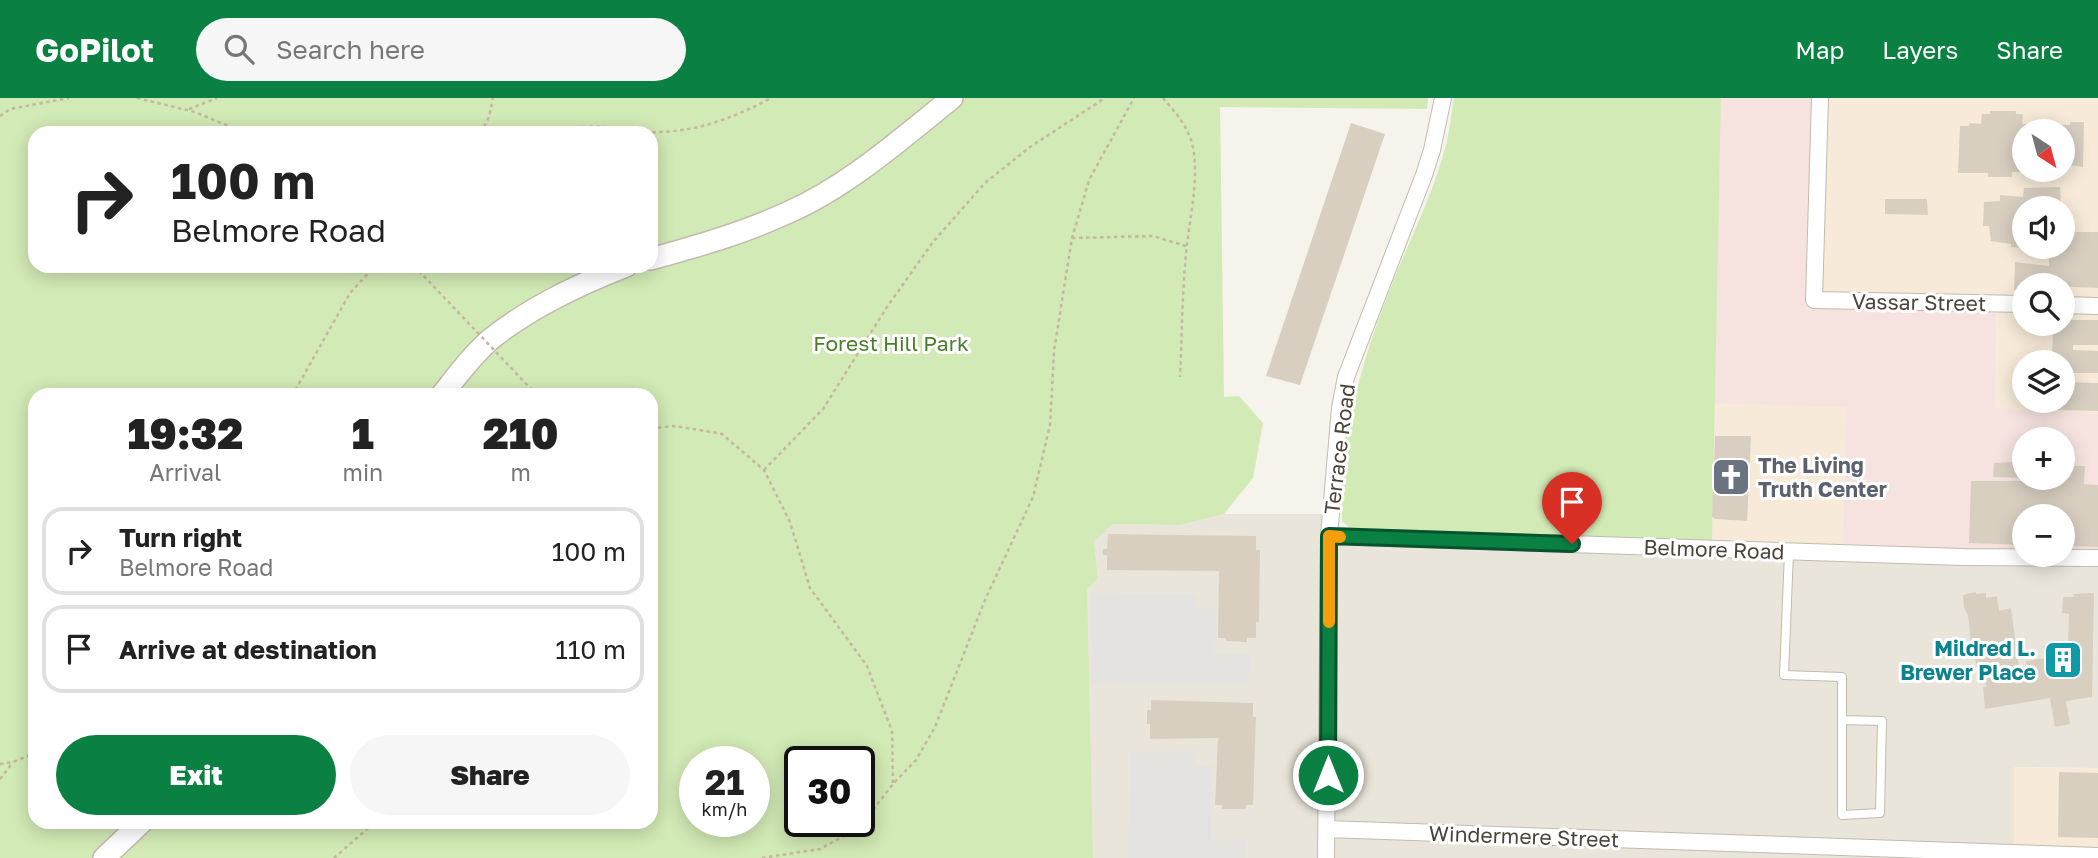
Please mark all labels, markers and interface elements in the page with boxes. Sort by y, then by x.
search box [196,18,686,81]
text: GoPilot [35,30,154,69]
icon: search [220,30,258,68]
text: Search here [276,34,425,65]
text: Map [1795,35,1844,64]
text: Layers [1882,35,1958,64]
text: Share [1996,35,2063,64]
north arrow [2012,119,2076,182]
map controls [2012,119,2075,567]
text: 100 m [171,151,315,210]
icon: right [56,154,147,245]
button: sound [2012,196,2075,259]
text: Belmore Road [171,211,386,249]
button: search [2012,273,2075,336]
street label: Vassar Street [1852,288,1986,316]
park label: Forest Hill Park [813,330,969,356]
button: layers [2012,350,2075,413]
street label: Terrace Road [1318,382,1360,516]
text: 19:32 [127,408,243,458]
text: 1 [352,408,374,458]
text: 210 [483,408,559,458]
button: + [2012,427,2075,490]
place label: The Living Truth Center [1758,452,1887,502]
church icon: The Living Truth Center [1710,456,1752,498]
text: Arrival [149,458,221,486]
text: min [343,458,383,486]
text: m [510,458,531,486]
pin [1542,472,1602,544]
icon: arrive [1553,483,1591,521]
button: − [2012,504,2075,567]
text: Turn right [119,522,242,553]
icon: right [60,532,98,570]
street label: Belmore Road [1643,534,1785,564]
text: 100 m [552,536,626,567]
text: Belmore Road [119,553,273,581]
icon: arrive [60,630,98,668]
text: Arrive at destination [119,634,377,665]
text: 110 m [555,634,626,665]
place label: Mildred L. Brewer Place [1900,635,2036,685]
building icon: Mildred L. Brewer Place [2042,639,2084,681]
button: Exit [56,735,336,815]
button: Share [350,735,630,815]
position arrow [1291,738,1365,812]
speed limit sign: 30 [784,746,875,837]
text: 21 [705,761,744,803]
text: km/h [702,798,747,820]
street label: Windermere Street [1428,820,1620,852]

